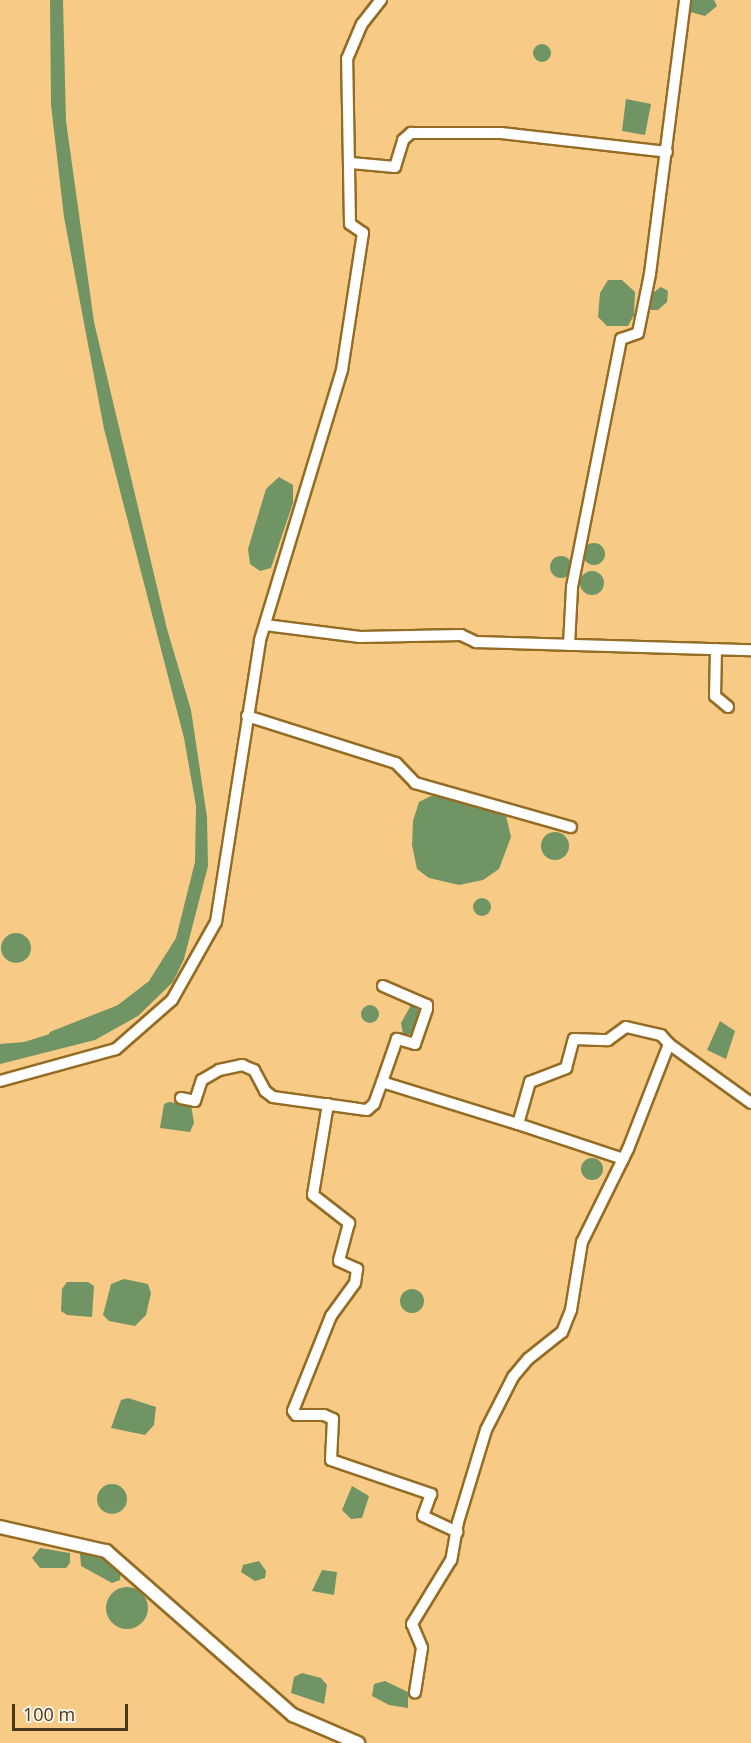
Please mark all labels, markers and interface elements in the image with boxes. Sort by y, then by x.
scale bar [15,1692,130,1730]
text: 100 m [23,1702,75,1726]

